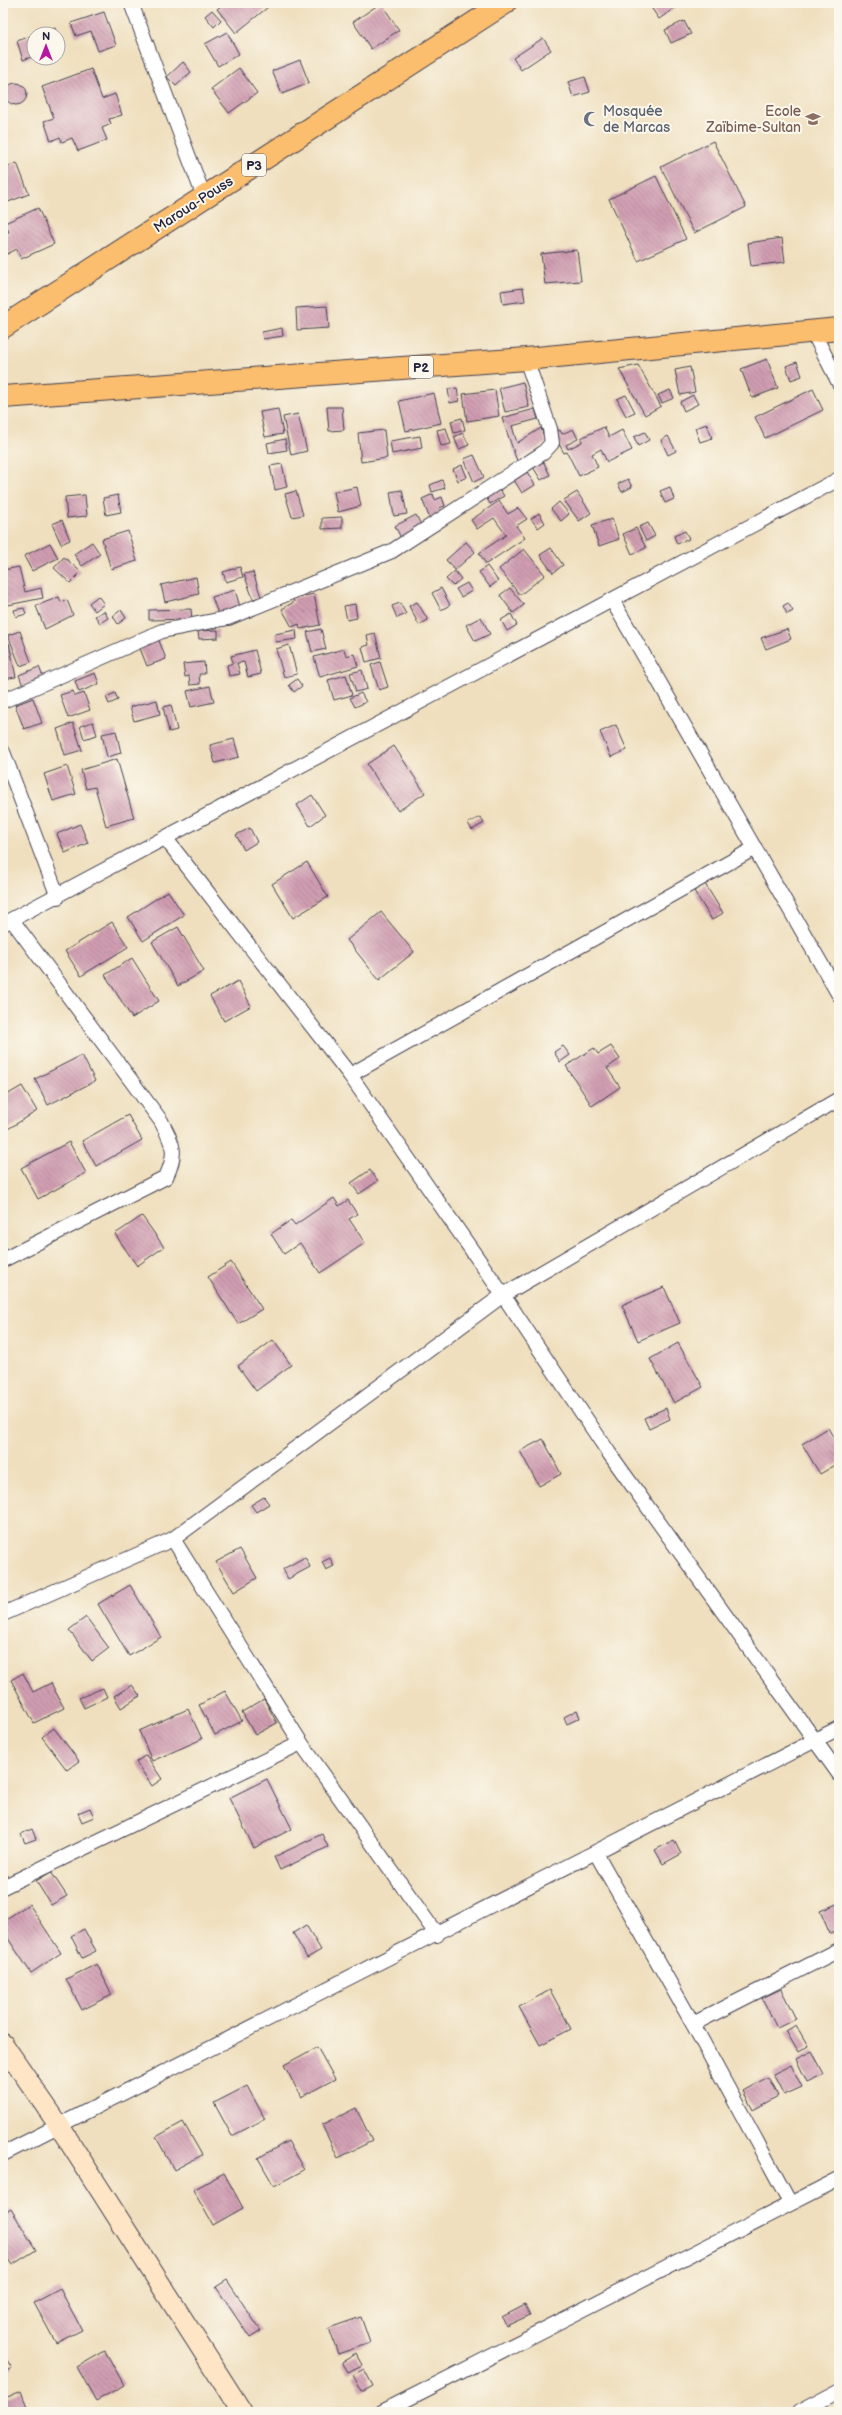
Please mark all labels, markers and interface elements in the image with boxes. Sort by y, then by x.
north arrow [26,26,66,66]
text: N [42,30,50,43]
place label: Mosquée de Marcas [603,103,670,136]
place label: Ecole Zaïbime-Sultan [705,103,801,136]
mosque icon: Mosquée de Marcas [582,110,600,128]
school or university icon: Ecole Zaïbime-Sultan [804,110,822,128]
road number: P3 [242,154,266,176]
street label: Maroua-Pouss [150,172,236,236]
road number: P2 [409,356,433,378]

